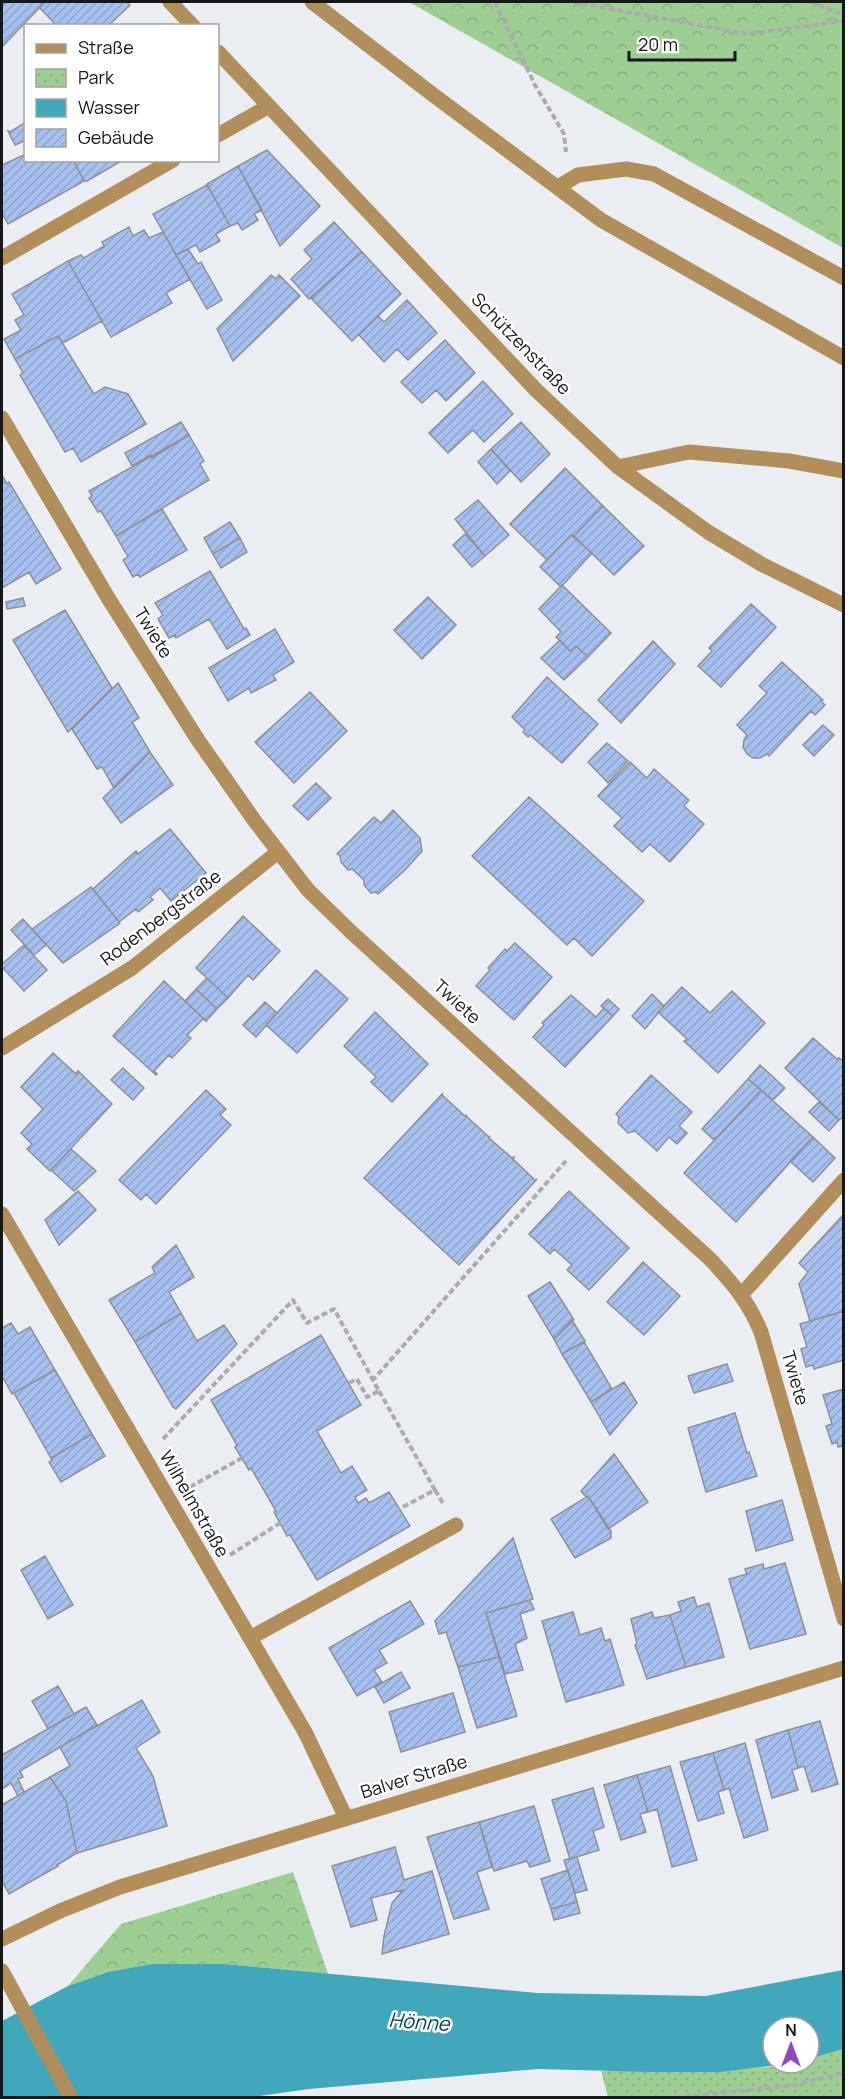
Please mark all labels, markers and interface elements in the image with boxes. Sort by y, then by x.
legend [24,24,219,162]
scale bar [629,24,736,62]
text: 20 m [638,32,678,56]
text: Straße [78,35,134,59]
text: Park [78,65,115,89]
text: Wasser [78,95,140,119]
text: Gebäude [78,125,154,149]
street label: Schützenstraße [467,287,577,400]
street label: Twiete [129,603,179,662]
street label: Rodenbergstraße [95,864,226,971]
street label: Twiete [429,974,486,1029]
street label: Twiete [777,1348,815,1408]
street label: Wilhelmstraße [155,1446,235,1561]
street label: Balver Straße [357,1748,470,1804]
water label: Hönne [388,2006,452,2037]
north arrow [761,2015,821,2075]
text: N [785,2019,797,2041]

